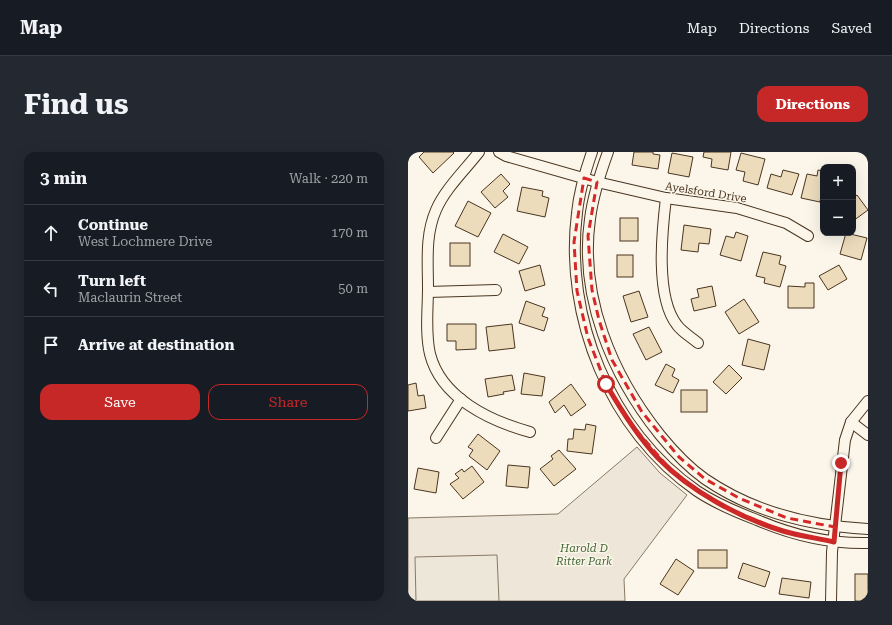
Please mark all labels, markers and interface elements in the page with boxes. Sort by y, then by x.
text: Map [20,16,62,39]
text: Map [687,20,717,36]
text: Directions [739,20,809,36]
text: Saved [831,20,872,36]
button: Directions [757,86,868,122]
text: Find us [24,88,128,121]
map controls [820,164,856,236]
button: + [820,164,856,200]
text: 3 min [40,168,87,188]
text: Walk · 220 m [289,171,368,186]
street label: Ayelsford Drive [664,180,747,205]
button: − [820,200,856,236]
text: Continue [78,216,148,234]
icon: ahead [40,222,62,244]
text: 170 m [331,225,368,240]
text: West Lochmere Drive [78,234,212,249]
text: Turn left [78,272,146,290]
icon: left [40,278,62,300]
text: 50 m [338,281,368,296]
text: Maclaurin Street [78,290,182,305]
icon: arrive [40,334,62,356]
text: Arrive at destination [78,336,234,354]
route start [597,375,615,393]
button: Save [40,384,200,420]
button: Share [208,384,368,420]
route end [832,454,850,472]
park label: Harold D Ritter Park [555,542,612,568]

